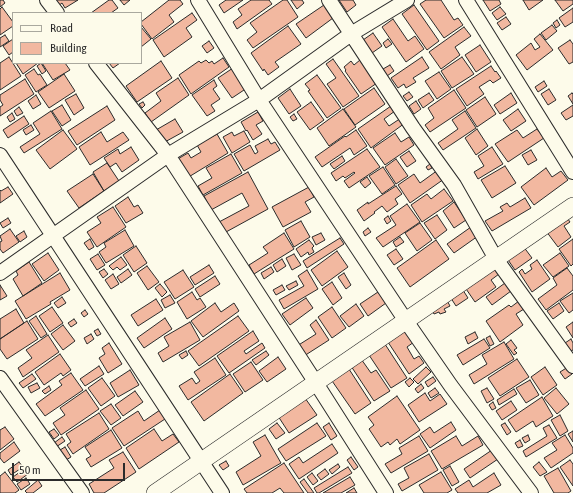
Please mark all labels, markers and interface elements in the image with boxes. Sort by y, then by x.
legend [12,12,142,64]
text: Road [50,21,73,35]
text: Building [50,41,87,55]
scale bar [14,455,127,481]
text: 50 m [19,463,41,477]

